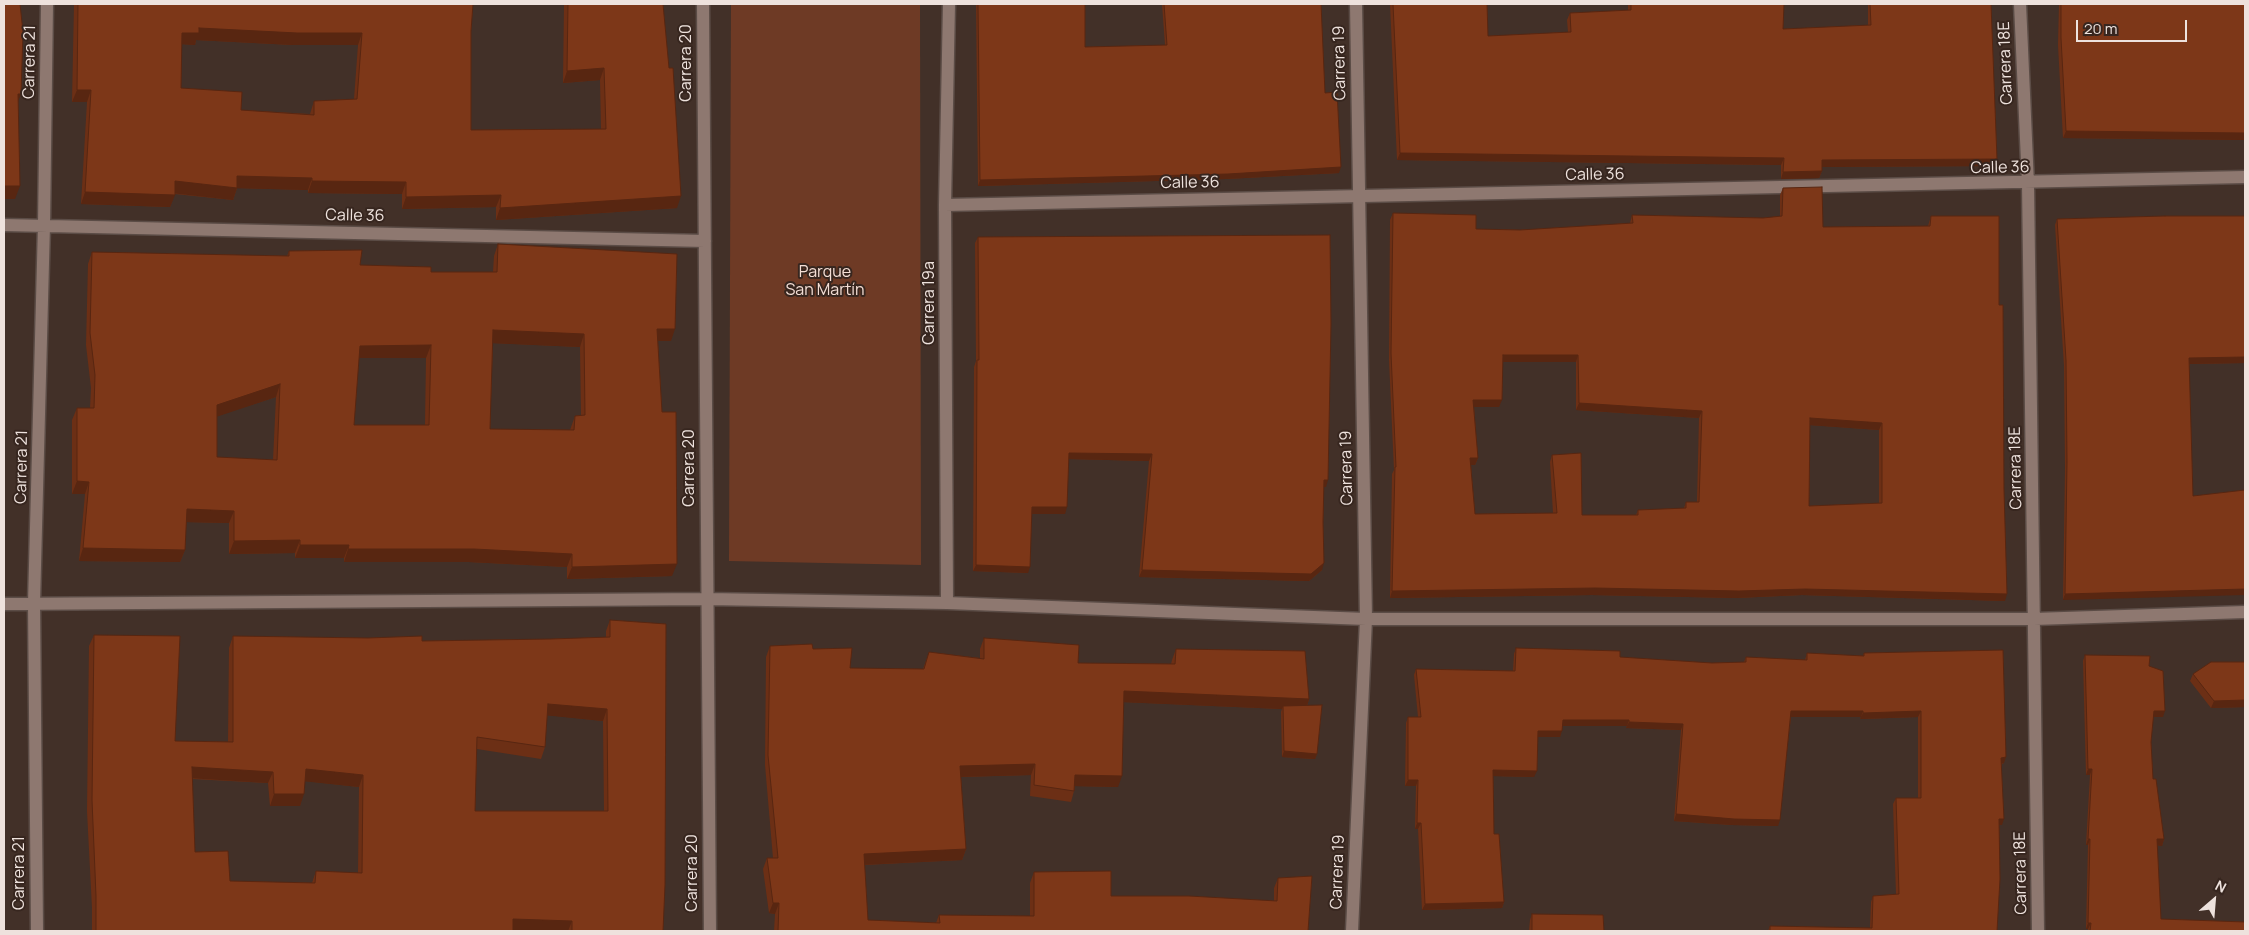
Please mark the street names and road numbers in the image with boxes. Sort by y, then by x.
street label: Carrera 18E [1995,21,2017,105]
street label: Carrera 20 [677,24,697,102]
street label: Carrera 21 [20,25,40,99]
street label: Carrera 19 [1330,25,1350,101]
street label: Calle 36 [1970,158,2030,178]
street label: Calle 36 [1565,165,1625,185]
street label: Calle 36 [1160,173,1220,193]
street label: Calle 36 [325,206,385,226]
street label: Carrera 19a [920,261,940,345]
street label: Carrera 18E [2006,426,2026,510]
street label: Carrera 20 [680,429,700,507]
street label: Carrera 21 [12,430,32,504]
street label: Carrera 19 [1337,430,1357,506]
street label: Carrera 18E [2011,831,2031,915]
street label: Carrera 20 [683,834,703,912]
street label: Carrera 19 [1327,834,1349,910]
street label: Carrera 21 [10,836,30,910]

